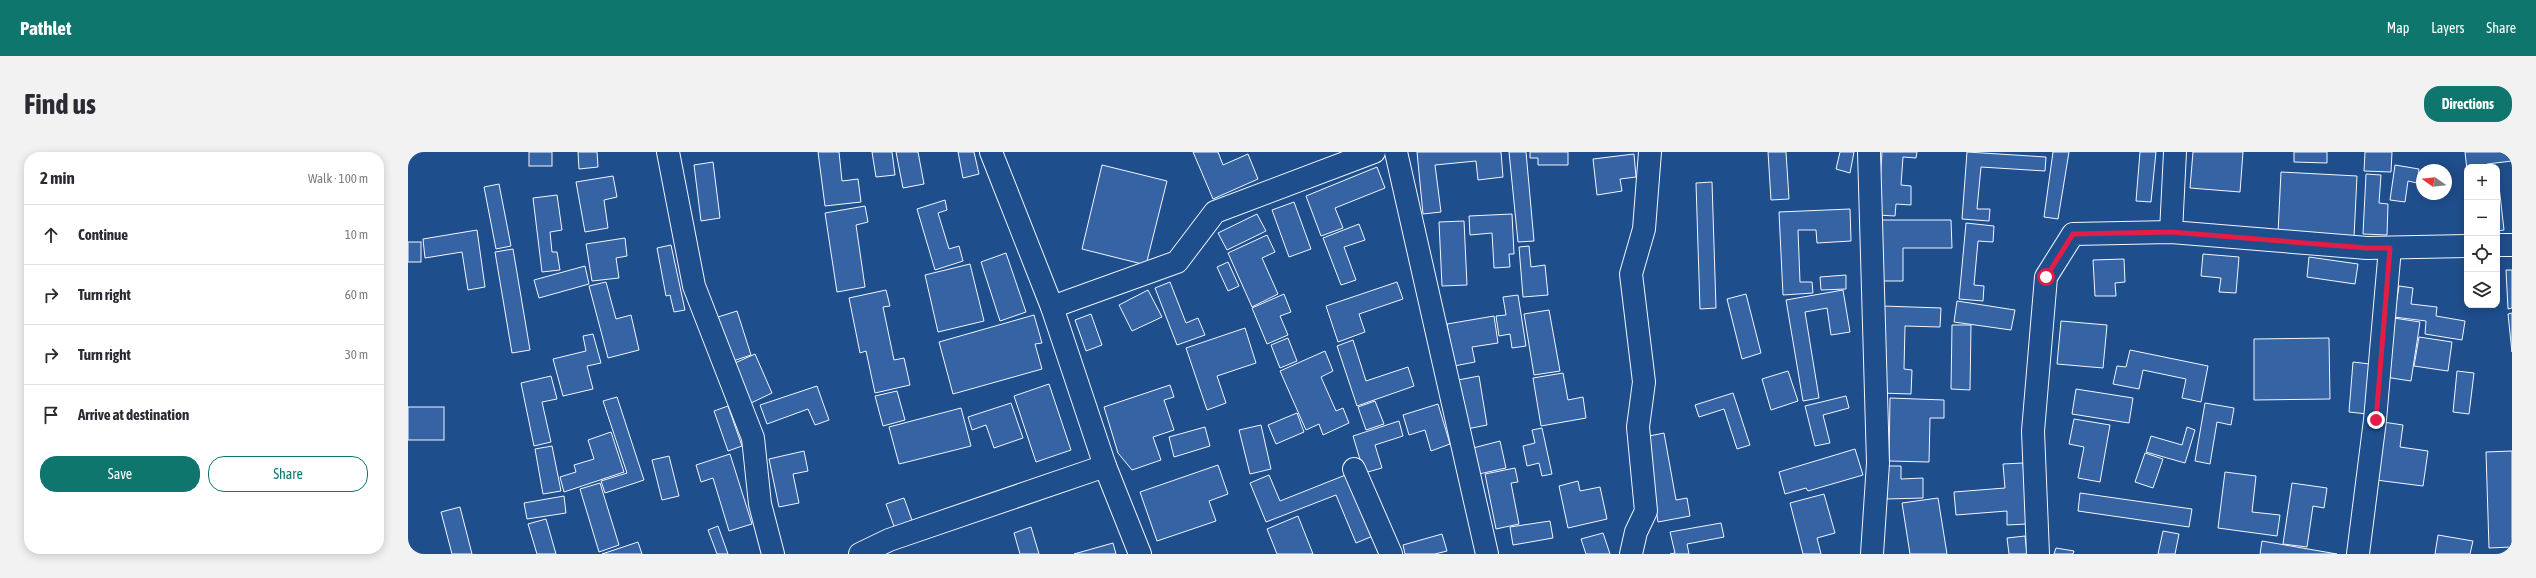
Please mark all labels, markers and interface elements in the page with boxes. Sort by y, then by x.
text: Pathlet [20,17,71,39]
text: Map [2387,20,2409,36]
text: Layers [2431,20,2464,36]
text: Share [2486,20,2516,36]
button: Directions [2424,86,2512,122]
text: Find us [24,88,96,120]
north arrow [2416,164,2452,200]
map controls [2464,164,2500,308]
button: + [2464,164,2500,200]
text: 2 min [40,168,75,188]
text: Walk · 100 m [308,171,368,186]
button: − [2464,200,2500,236]
icon: ahead [40,224,62,246]
text: Continue [78,226,128,243]
text: 10 m [345,227,368,242]
button: locate [2464,236,2500,272]
route start [2037,268,2055,286]
button: layers [2464,272,2500,308]
icon: right [40,284,62,306]
text: Turn right [78,286,131,303]
text: 60 m [345,287,368,302]
icon: right [40,344,62,366]
text: Turn right [78,346,131,363]
text: 30 m [345,347,368,362]
icon: arrive [40,404,62,426]
text: Arrive at destination [78,406,189,423]
route end [2367,411,2385,429]
button: Save [40,456,200,492]
button: Share [208,456,368,492]

